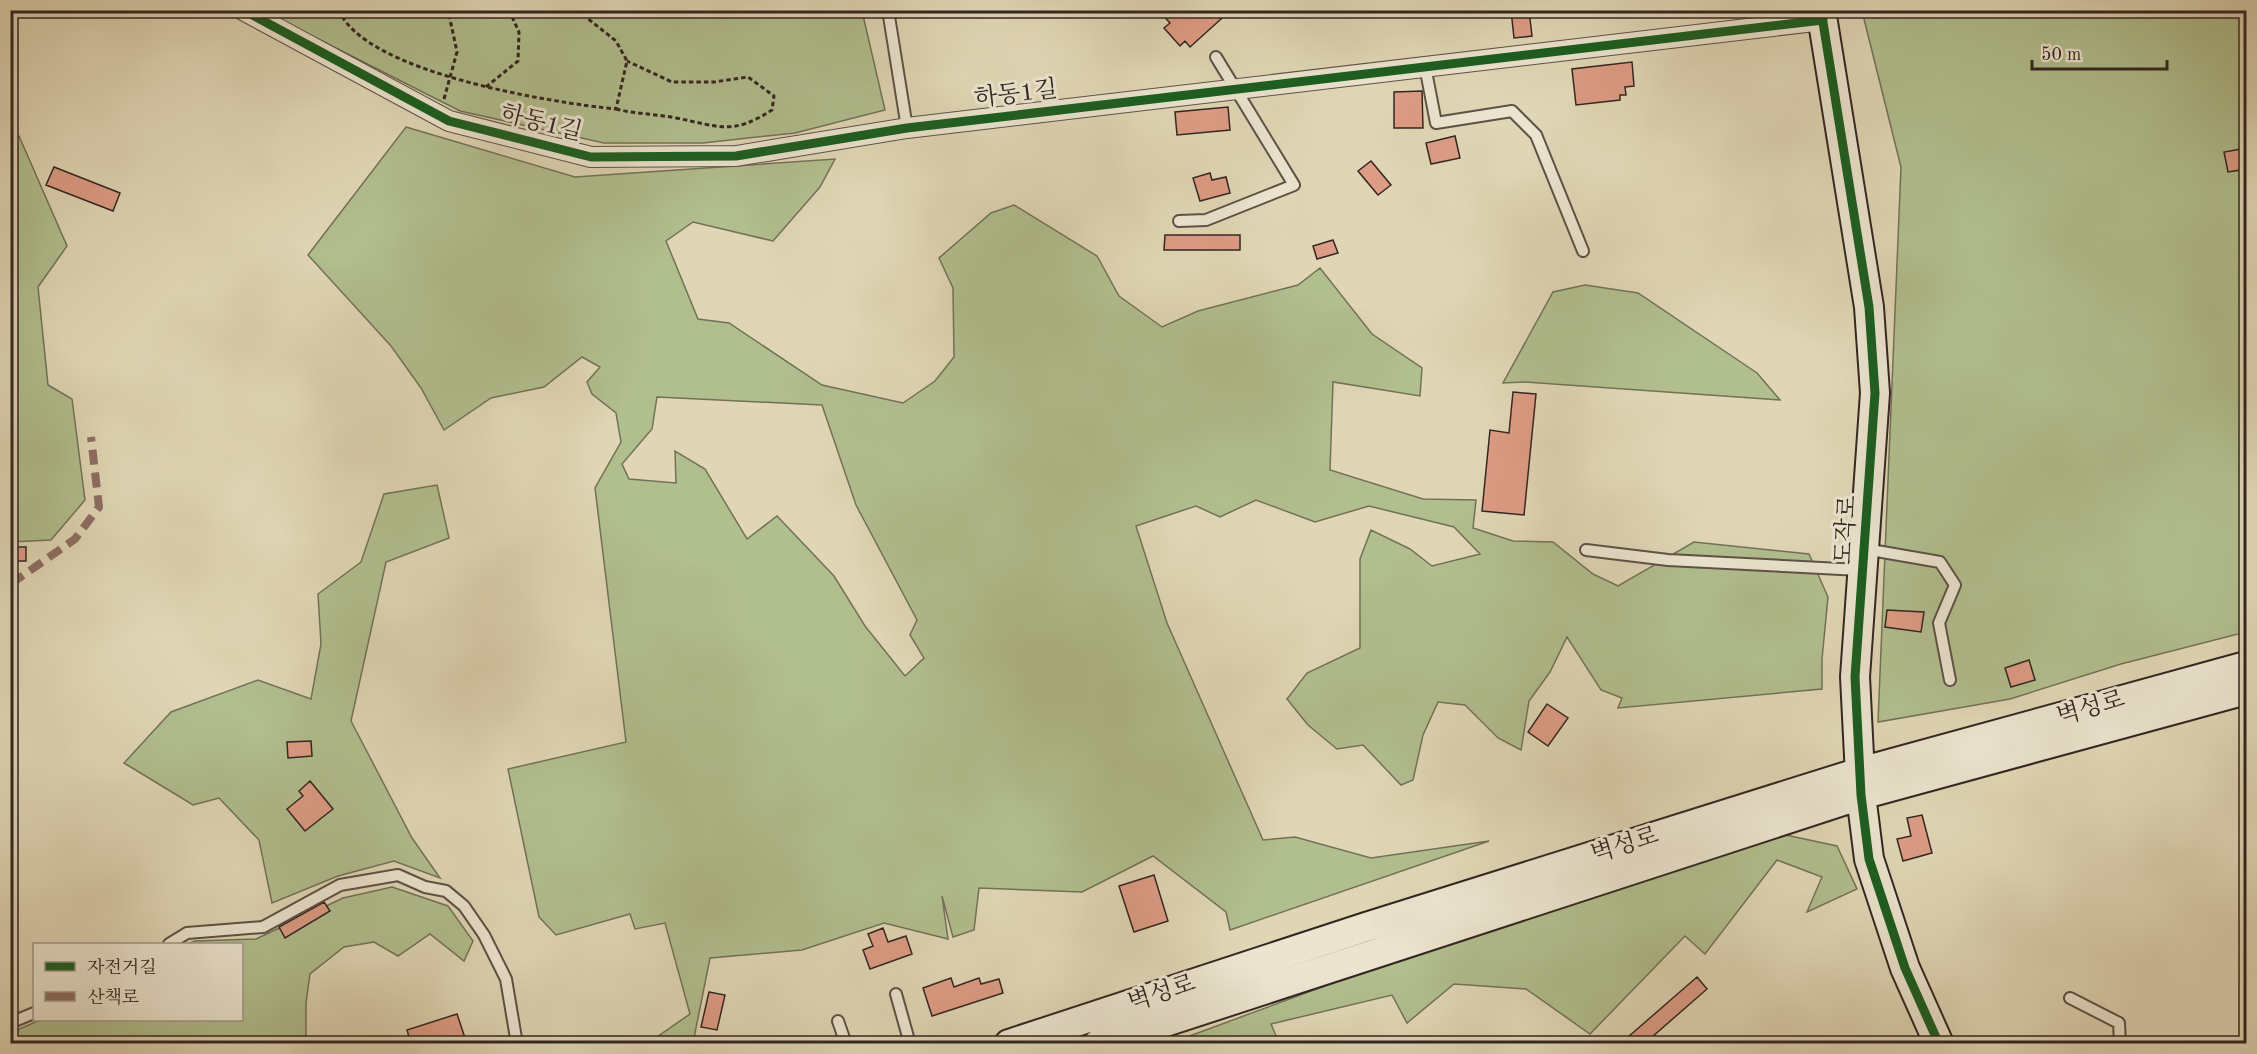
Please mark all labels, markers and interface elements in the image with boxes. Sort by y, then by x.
scale bar [2032,33,2167,71]
text: 50 m [2041,46,2081,64]
street label: 하동1길 [973,76,1059,112]
street label: 하동1길 [498,100,585,146]
street label: 도작로 [1831,494,1861,566]
street label: 벽성로 [2054,686,2128,730]
street label: 벽성로 [1588,822,1662,868]
legend [33,943,243,1021]
text: 자전거길 [87,958,157,977]
street label: 벽성로 [1125,970,1199,1016]
text: 산책로 [87,987,139,1007]

